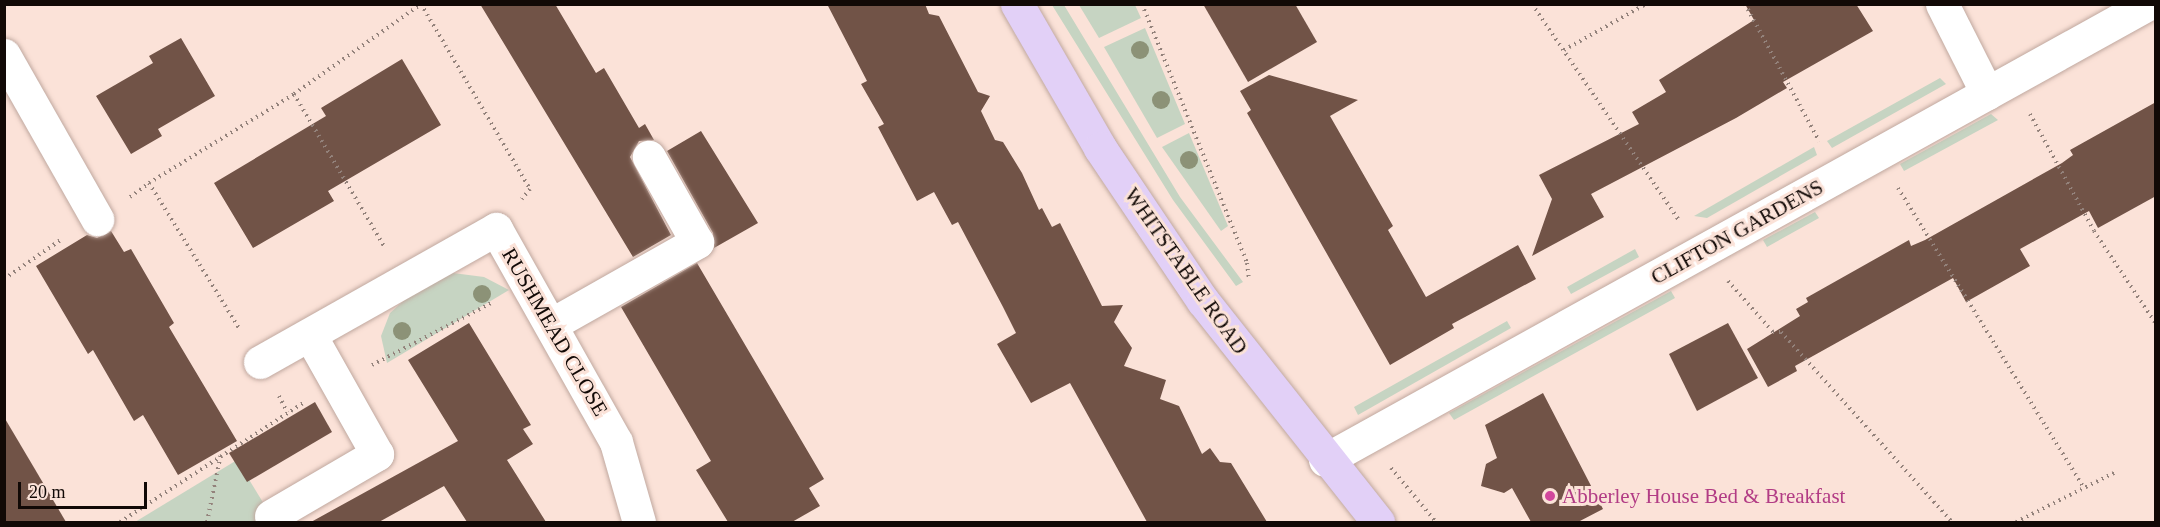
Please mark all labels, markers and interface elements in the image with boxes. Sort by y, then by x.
street label: CLIFTON GARDENS [1647,174,1827,290]
street label: WHITSTABLE ROAD [1119,183,1253,359]
street label: RUSHMEAD CLOSE [497,244,613,420]
scale bar [21,470,150,508]
text: 20 m [29,482,66,502]
place label: Abberley House Bed & Breakfast [1562,483,1845,509]
marker: Abberley House Bed & Breakfast [1543,489,1557,503]

